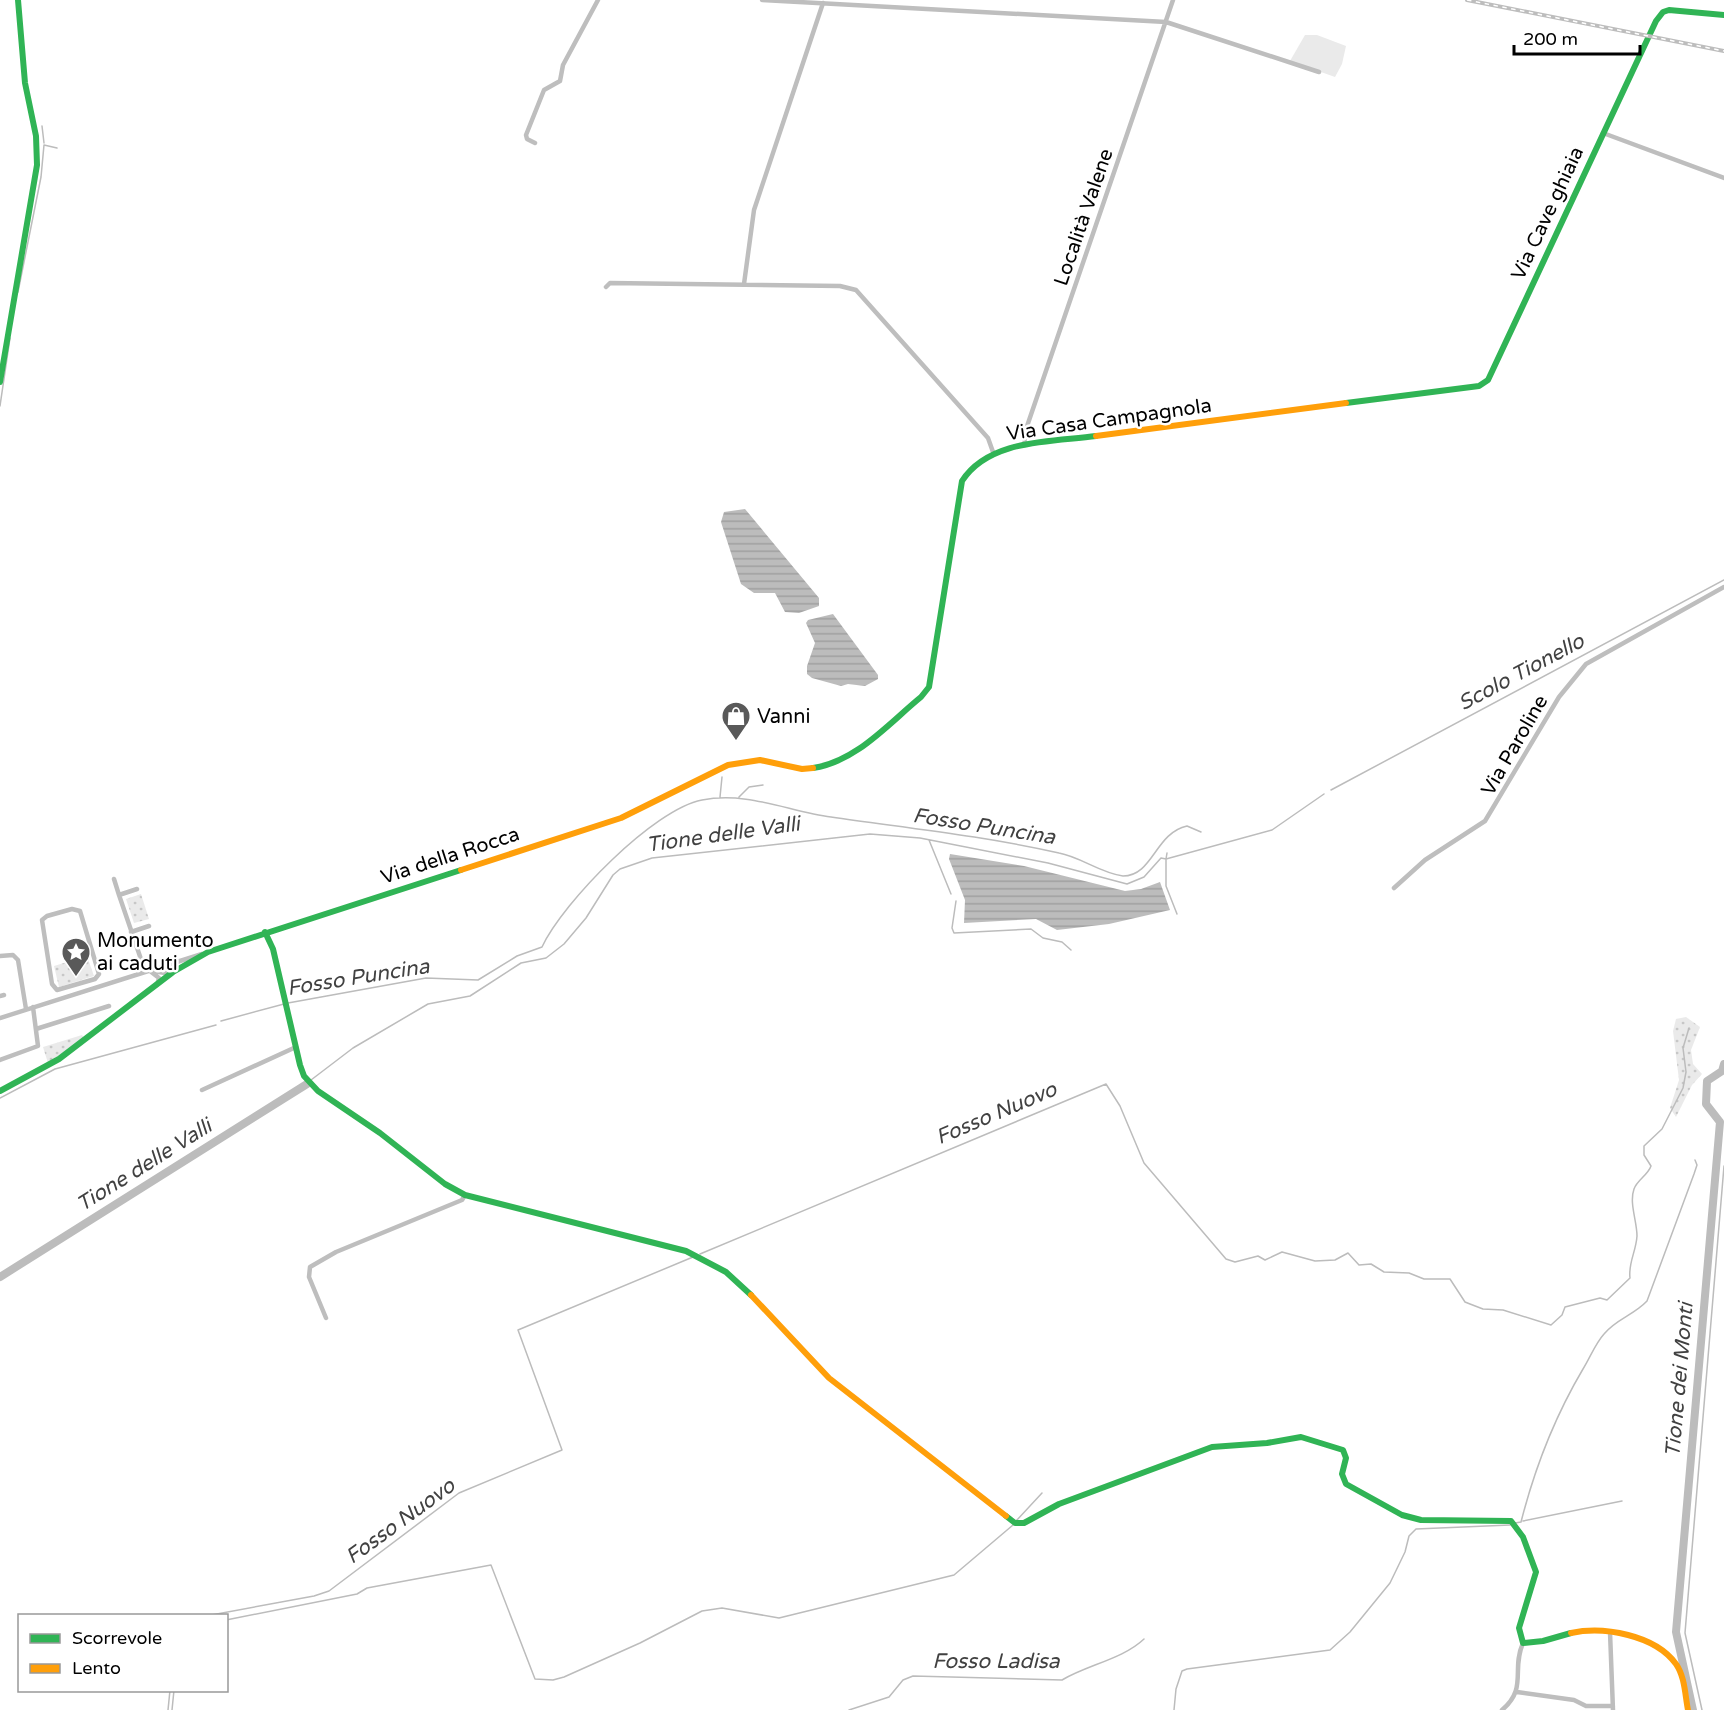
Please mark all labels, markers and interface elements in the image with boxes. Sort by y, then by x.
scale bar [1514,18,1640,56]
text: 200 m [1523,28,1578,50]
street label: Via Cave ghiaia [1507,143,1589,284]
street label: Località Valene [1049,146,1119,289]
street label: Via Casa Campagnola [1005,394,1213,446]
water label: Scolo Tionello [1454,628,1589,716]
street label: Via Paroline [1476,691,1553,800]
shop icon: Vanni [720,700,752,742]
place label: Vanni [757,705,810,729]
water label: Fosso Puncina [911,803,1058,850]
water label: Tione delle Valli [645,811,804,858]
street label: Via della Rocca [378,822,523,890]
place label: Monumento ai caduti [97,929,214,976]
place icon: Monumento ai caduti [60,936,92,978]
water label: Fosso Puncina [285,954,432,1001]
water label: Fosso Nuovo [932,1076,1062,1150]
water label: Tione delle Valli [72,1112,219,1217]
water label: Tione dei Monti [1660,1299,1699,1458]
water label: Fosso Nuovo [341,1473,461,1569]
legend [18,1614,228,1692]
text: Scorrevole [72,1627,162,1649]
water label: Fosso Ladisa [932,1649,1061,1674]
text: Lento [72,1657,121,1679]

